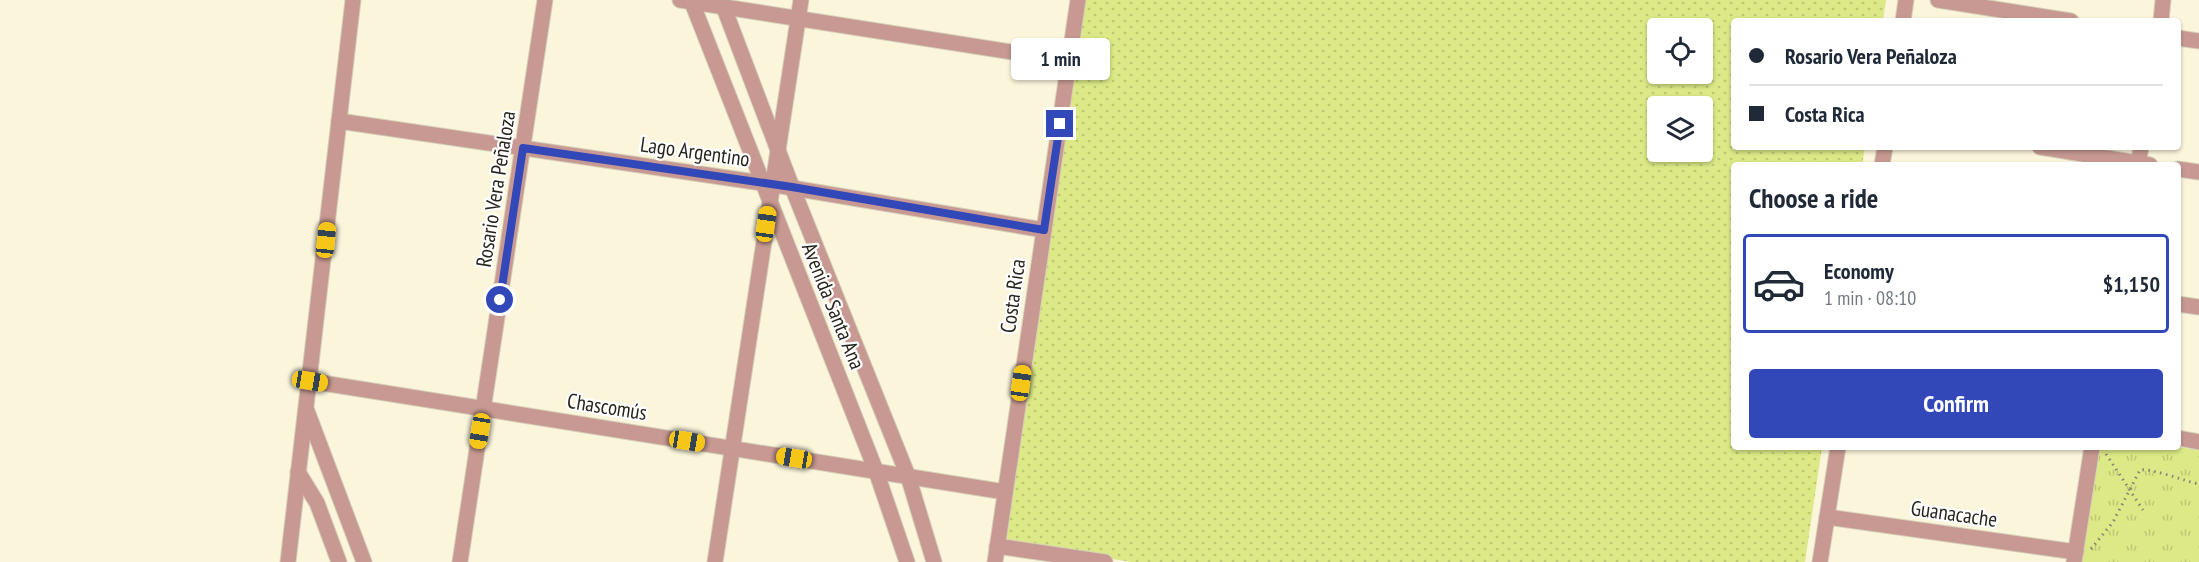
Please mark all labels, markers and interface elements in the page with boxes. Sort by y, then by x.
map controls [1647,18,1713,162]
button: locate [1647,18,1713,84]
callout: 1 min [1010,37,1110,79]
text: Rosario Vera Peñaloza [1785,42,1957,70]
text: 1 min [1040,46,1081,72]
button: layers [1647,96,1713,162]
text: Costa Rica [1785,100,1865,128]
street label: Rosario Vera Peñaloza [470,109,521,269]
route end [1046,110,1073,137]
street label: Lago Argentino [639,130,751,173]
text: Choose a ride [1749,181,1878,215]
car [755,205,777,243]
car [315,221,337,259]
street label: Avenida Santa Ana [796,239,871,373]
street label: Costa Rica [994,257,1031,335]
icon: car [1752,257,1806,311]
text: Economy [1824,257,1894,285]
text: $1,150 [2103,270,2160,298]
text: 1 min · 08:10 [1824,285,1916,311]
route start [486,286,513,313]
car [1010,364,1032,402]
car [291,369,329,393]
button: Confirm [1749,369,2163,438]
street label: Chascomús [565,387,649,426]
car [468,412,492,450]
car [668,429,706,453]
car [775,446,813,470]
street label: Guanacache [1909,494,1999,533]

